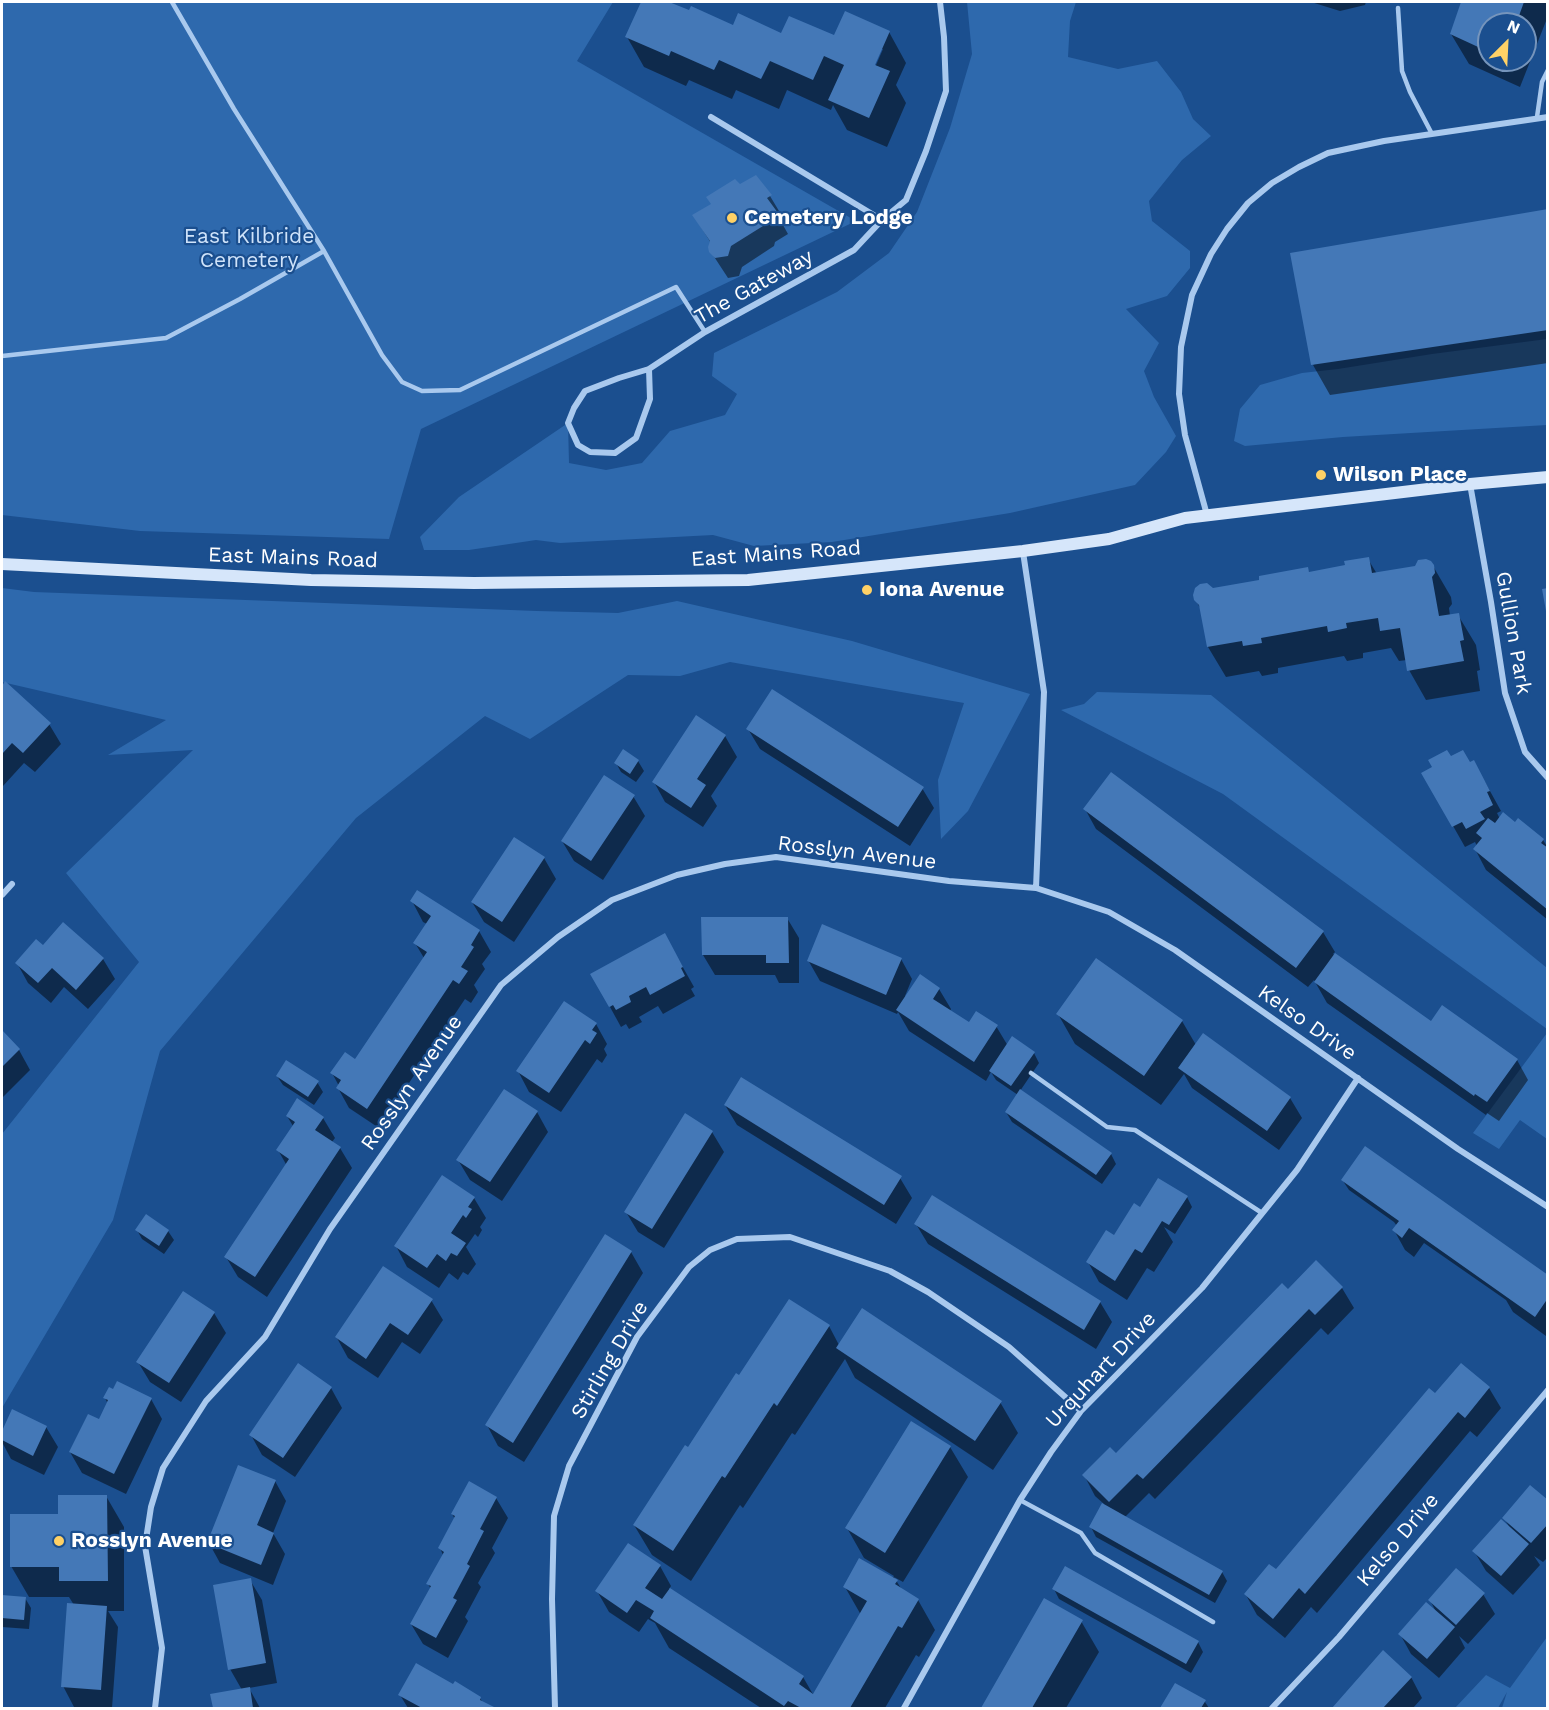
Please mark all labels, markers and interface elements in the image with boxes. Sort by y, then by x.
north arrow [1477,12,1537,72]
text: N [1504,16,1523,38]
place label: Cemetery Lodge [744,205,913,231]
marker: Cemetery Lodge [725,211,739,225]
park label: East Kilbride Cemetery [184,224,314,274]
street label: The Gateway [690,244,818,330]
place label: Wilson Place [1333,462,1467,488]
marker: Wilson Place [1314,468,1328,482]
street label: East Mains Road [690,535,862,573]
street label: East Mains Road [208,542,378,574]
street label: Gullion Park [1490,569,1536,697]
place label: Iona Avenue [879,577,1004,603]
marker: Iona Avenue [860,583,874,597]
street label: Rosslyn Avenue [776,831,938,875]
street label: Kelso Drive [1253,980,1361,1066]
street label: Rosslyn Avenue [356,1010,468,1156]
street label: Stirling Drive [566,1297,654,1423]
street label: Urquhart Drive [1041,1307,1161,1433]
street label: Kelso Drive [1352,1488,1444,1592]
place label: Rosslyn Avenue [71,1528,233,1554]
marker: Rosslyn Avenue [52,1534,66,1548]

